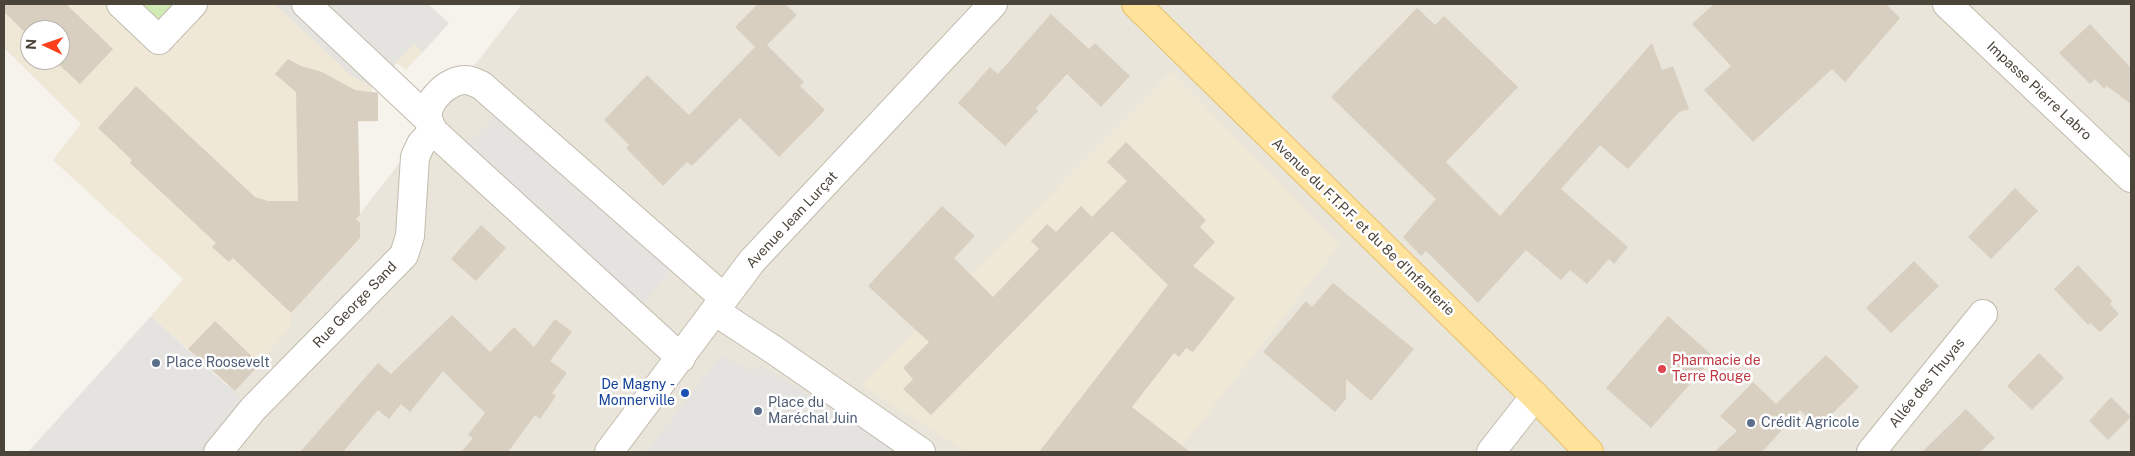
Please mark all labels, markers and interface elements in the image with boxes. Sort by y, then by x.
north arrow [20,20,70,70]
text: N [23,38,39,50]
street label: Impasse Pierre Labro [1983,38,2095,144]
street label: Avenue du F.T.P.F. et du 8e d'Infanterie [1268,135,1458,319]
street label: Avenue Jean Lurçat [743,168,841,272]
street label: Rue George Sand [310,258,400,352]
street label: Allée des Thuyas [1886,335,1968,431]
place label: Pharmacie de Terre Rouge [1672,353,1761,386]
place label: Place Roosevelt [166,355,270,371]
marker: Place Roosevelt [150,357,162,369]
marker: Pharmacie de Terre Rouge [1656,363,1668,375]
place label: De Magny - Monnerville [599,377,675,410]
marker: De Magny - Monnerville [679,387,691,399]
place label: Place du Maréchal Juin [768,395,858,428]
marker: Place du Maréchal Juin [752,405,764,417]
place label: Crédit Agricole [1761,415,1859,431]
marker: Crédit Agricole [1745,417,1757,429]

